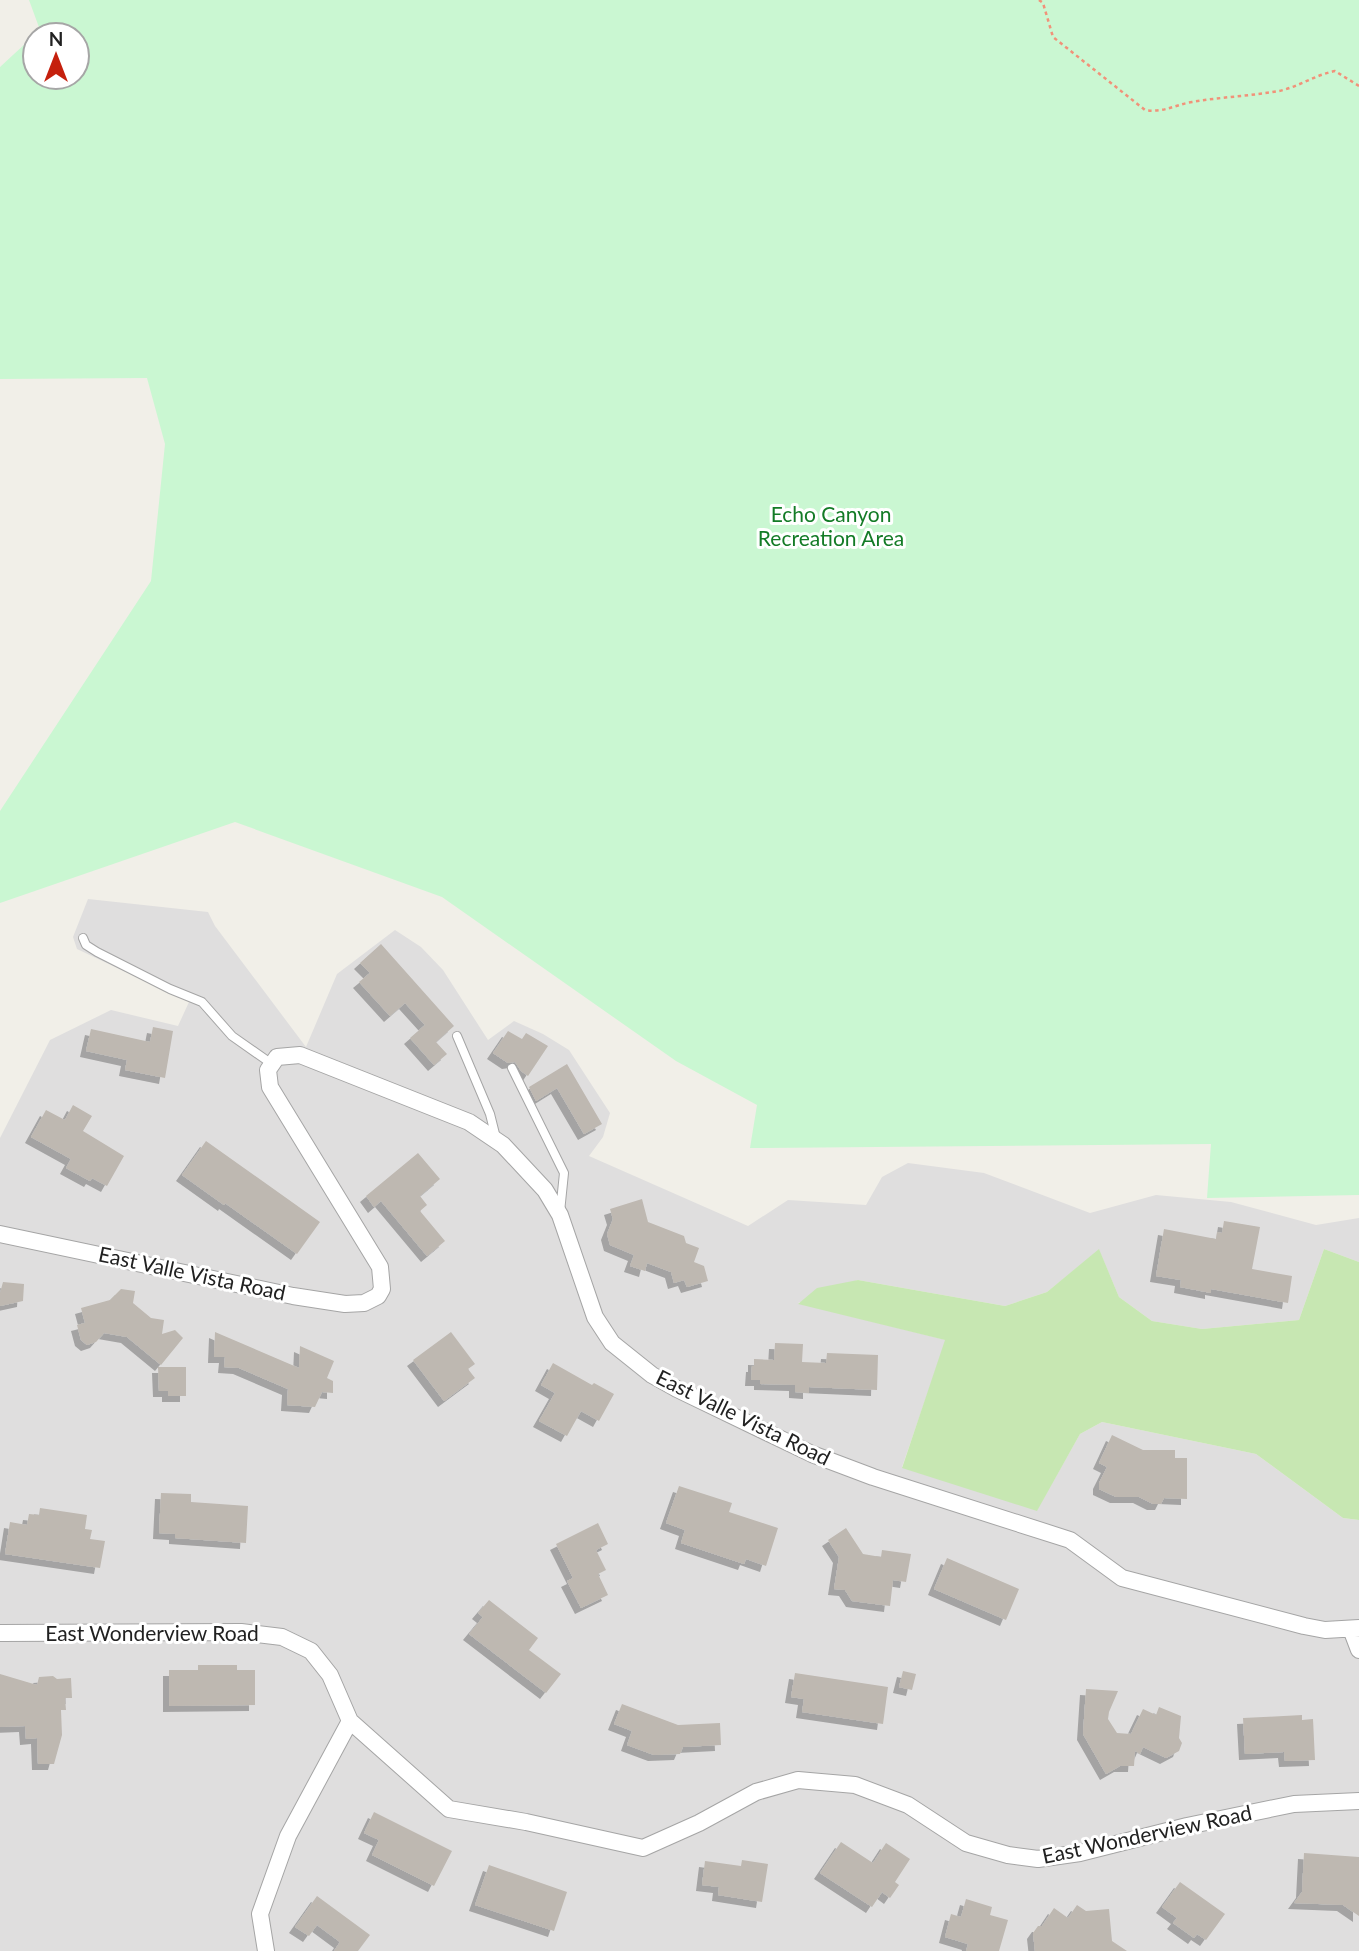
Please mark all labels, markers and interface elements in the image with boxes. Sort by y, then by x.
north arrow [21,21,91,91]
text: N [49,27,63,50]
park label: Echo Canyon Recreation Area [758,501,904,550]
street label: East Valle Vista Road [96,1240,288,1305]
street label: East Valle Vista Road [652,1364,835,1470]
street label: East Wonderview Road [45,1620,259,1645]
street label: East Wonderview Road [1040,1799,1254,1868]

